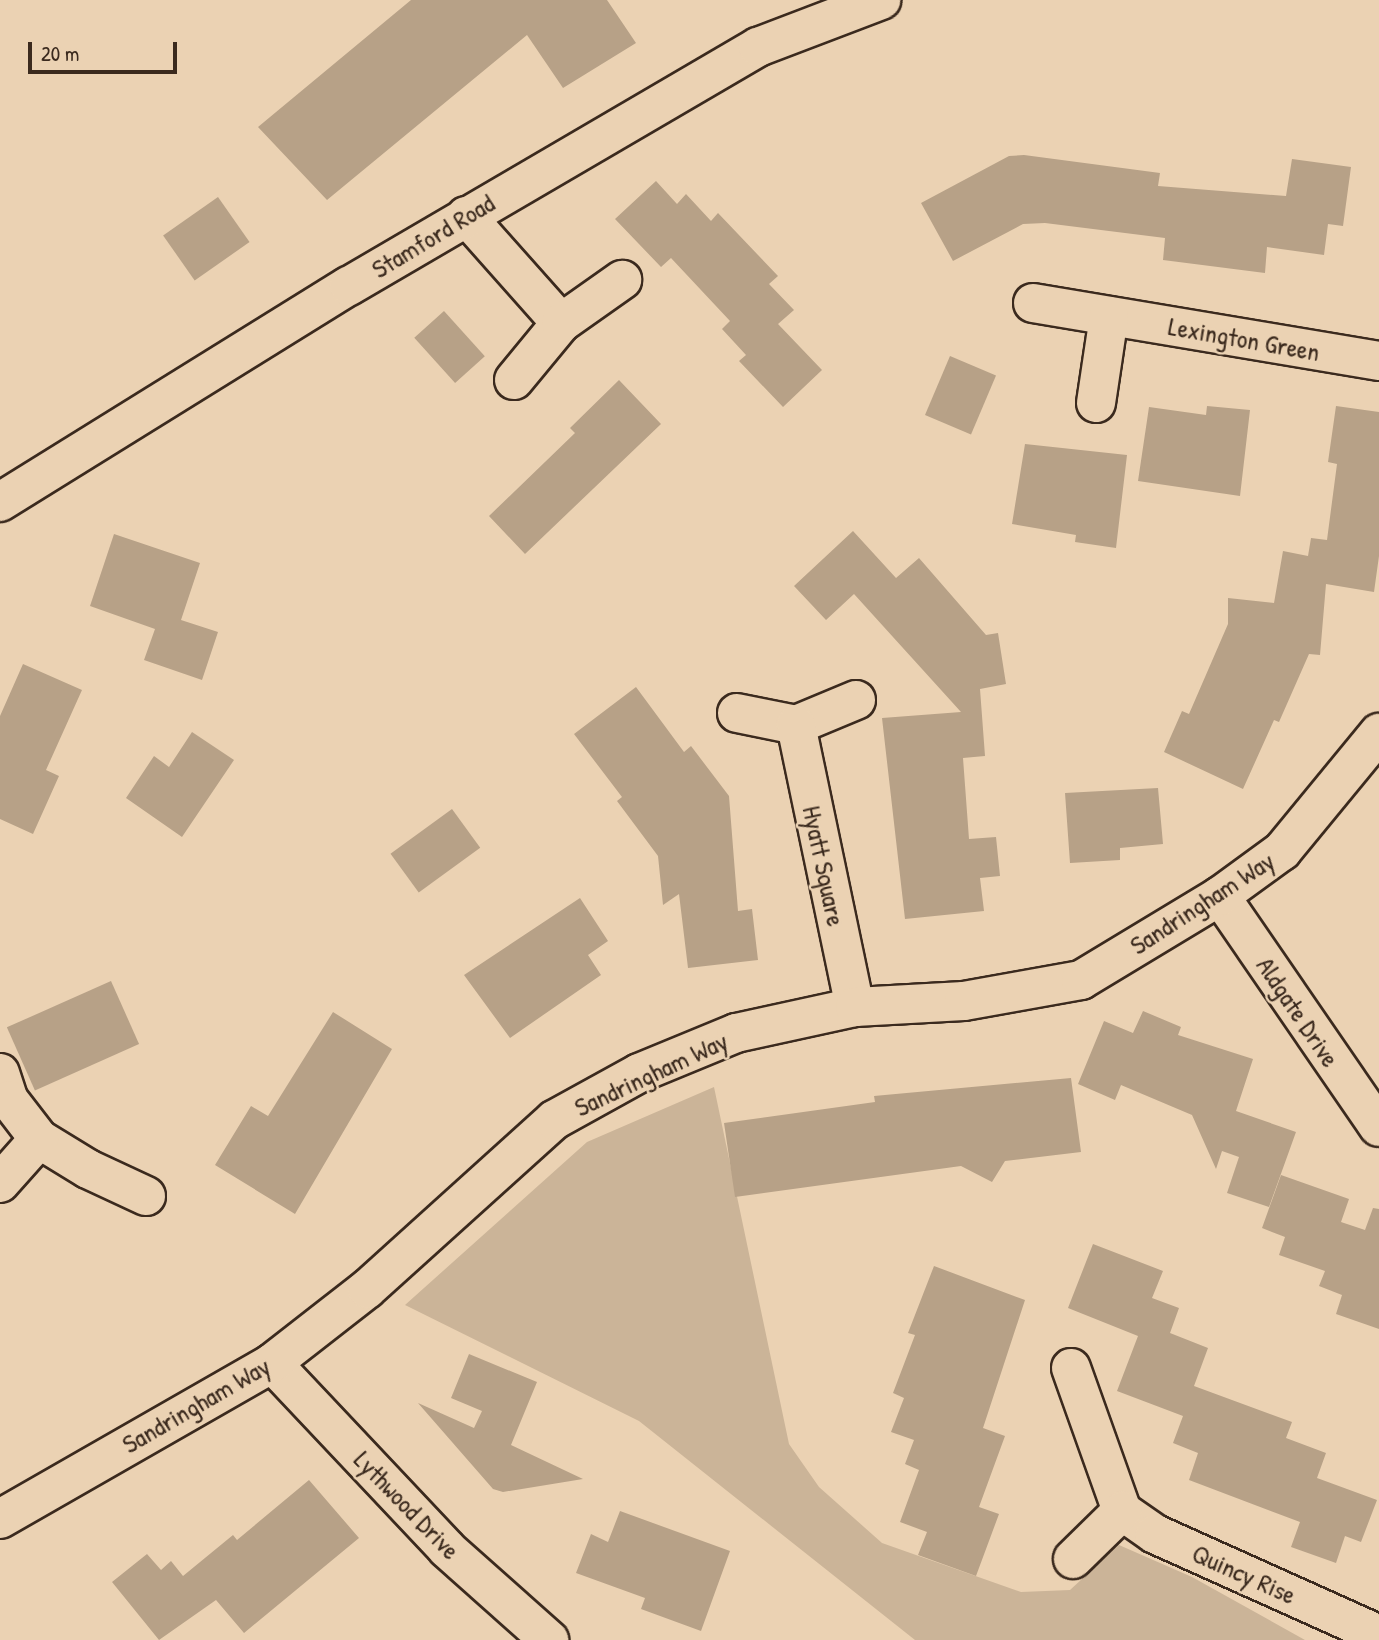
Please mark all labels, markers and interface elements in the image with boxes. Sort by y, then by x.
scale bar [32,28,180,72]
text: 20 m [41,39,79,68]
street label: Stamford Road [366,187,500,285]
street label: Lexington Green [1166,310,1322,368]
street label: Hyatt Square [796,803,852,929]
street label: Sandringham Way [1124,845,1280,961]
street label: Aldgate Drive [1250,951,1346,1073]
street label: Sandringham Way [570,1025,732,1123]
street label: Sandringham Way [117,1350,275,1460]
street label: Lythwood Drive [348,1444,466,1566]
street label: Quincy Rise [1187,1537,1301,1611]

